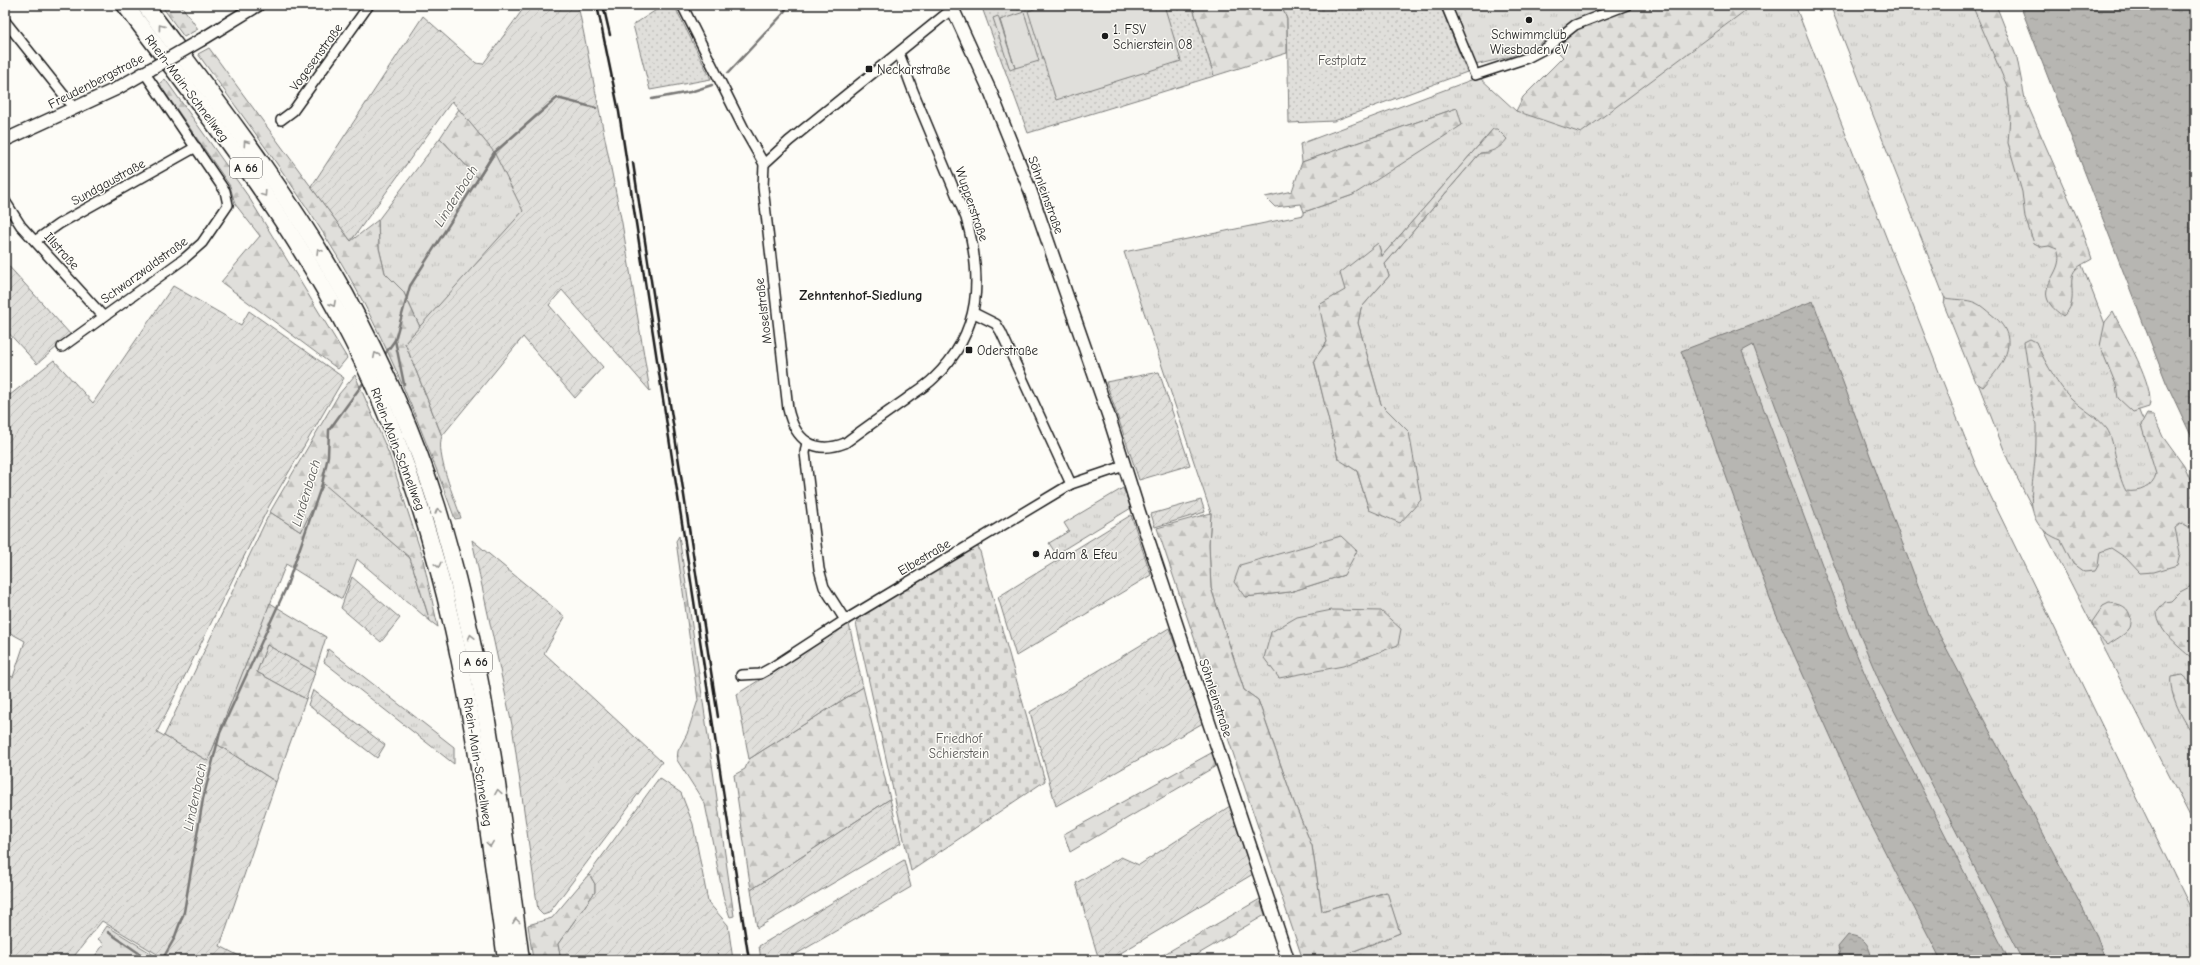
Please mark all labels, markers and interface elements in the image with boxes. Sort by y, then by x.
marker: Schwimmclub Wiesbaden eV [1524,15,1534,25]
street label: Vogesenstraße [287,20,346,94]
place label: 1. FSV Schierstein 08 [1113,22,1193,52]
one-way arrow [159,24,166,31]
place label: Schwimmclub Wiesbaden eV [1490,27,1568,57]
street label: Rhein-Main-Schnellweg [142,31,232,145]
marker: 1. FSV Schierstein 08 [1100,31,1110,41]
street label: Freudenbergstraße [46,50,147,112]
park label: Festplatz [1318,53,1366,68]
place label: Neckarstraße [877,62,951,77]
marker: Neckarstraße [864,64,874,74]
one-way arrow [244,140,251,147]
street label: Söhnleinstraße [1025,154,1067,236]
street label: Sundgaustraße [68,155,148,208]
road number: A 66 [230,158,262,178]
water label: Lindenbach [430,162,482,230]
street label: Wupperstraße [952,165,992,244]
one-way arrow [259,190,266,197]
street label: Illstraße [41,229,83,273]
street label: Schwarzwaldstraße [98,233,191,306]
one-way arrow [316,248,323,255]
street label: Moselstraße [751,277,774,345]
district label: Zehntenhof-Siedlung [799,287,923,304]
one-way arrow [328,300,336,308]
place label: Oderstraße [977,343,1039,358]
marker: Oderstraße [964,345,974,355]
one-way arrow [373,352,380,359]
street label: Rhein-Main-Schnellweg [368,385,428,513]
water label: Lindenbach [288,457,324,529]
one-way arrow [434,508,443,515]
street label: Elbestraße [895,535,953,578]
place label: Adam & Efeu [1044,547,1117,562]
marker: Adam & Efeu [1031,549,1041,559]
one-way arrow [434,561,442,568]
one-way arrow [468,634,476,640]
road number: A 66 [460,652,492,672]
street label: Söhnleinstraße [1196,657,1236,740]
street label: Rhein-Main-Schnellweg [460,696,496,828]
park label: Friedhof Schierstein [929,731,989,761]
water label: Lindenbach [180,761,210,833]
one-way arrow [494,789,503,796]
one-way arrow [485,841,494,847]
one-way arrow [511,918,520,924]

